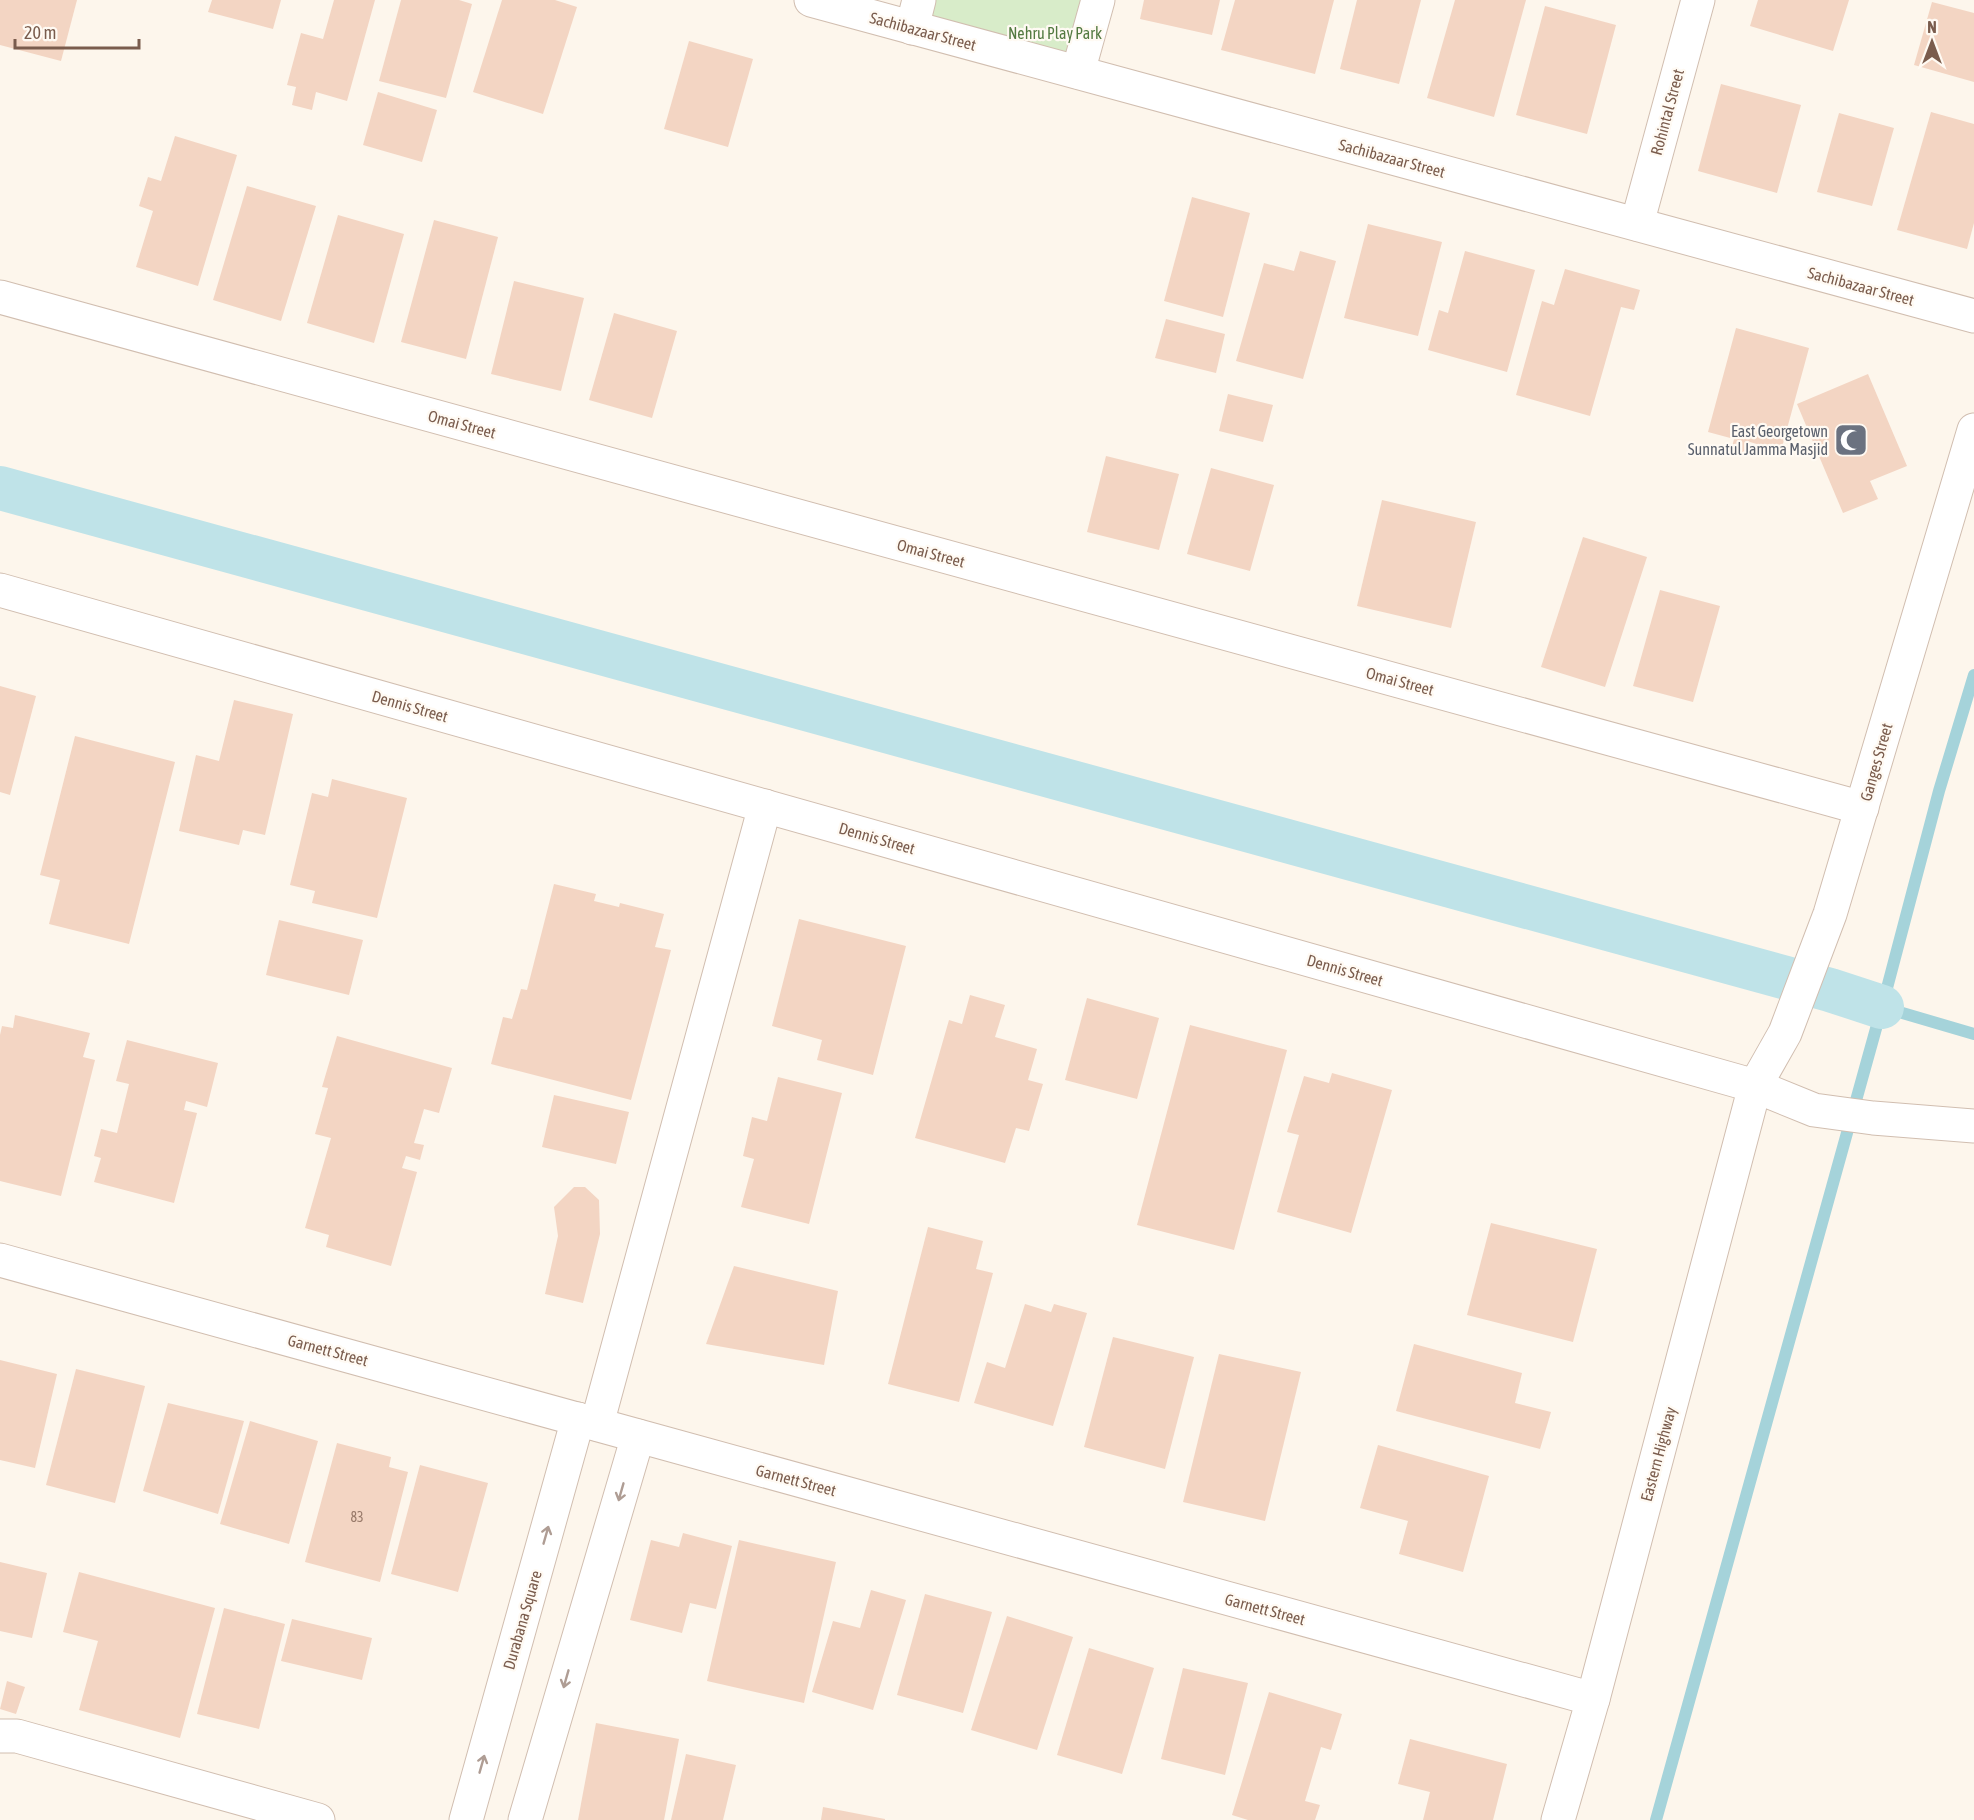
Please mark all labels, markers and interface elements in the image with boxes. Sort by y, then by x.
street label: Sachibazaar Street [868,8,978,54]
scale bar [15,12,140,50]
north arrow [1902,12,1962,72]
text: N [1927,18,1937,36]
text: 20 m [24,22,56,43]
park label: Nehru Play Park [1008,24,1102,43]
street label: Rohintal Street [1647,67,1687,157]
street label: Sachibazaar Street [1337,135,1447,181]
street label: Sachibazaar Street [1806,263,1916,309]
street label: Omai Street [426,406,498,442]
place label: East Georgetown Sunnatul Jamma Masjid [1688,422,1828,459]
mosque icon: East Georgetown Sunnatul Jamma Masjid [1833,422,1869,458]
street label: Omai Street [895,535,967,571]
street label: Omai Street [1364,663,1436,699]
street label: Dennis Street [370,687,451,726]
street label: Ganges Street [1856,720,1897,803]
street label: Dennis Street [837,819,918,858]
street label: Dennis Street [1305,951,1386,990]
street label: Garnett Street [286,1331,370,1369]
street label: Eastern Highway [1637,1404,1680,1504]
street label: Garnett Street [754,1461,838,1499]
one-way arrow [615,1482,626,1501]
house number: 83 [350,1509,364,1525]
one-way arrow [541,1526,552,1545]
street label: Durabana Square [499,1568,546,1672]
street label: Garnett Street [1223,1590,1307,1628]
one-way arrow [560,1669,571,1688]
one-way arrow [477,1755,488,1774]

